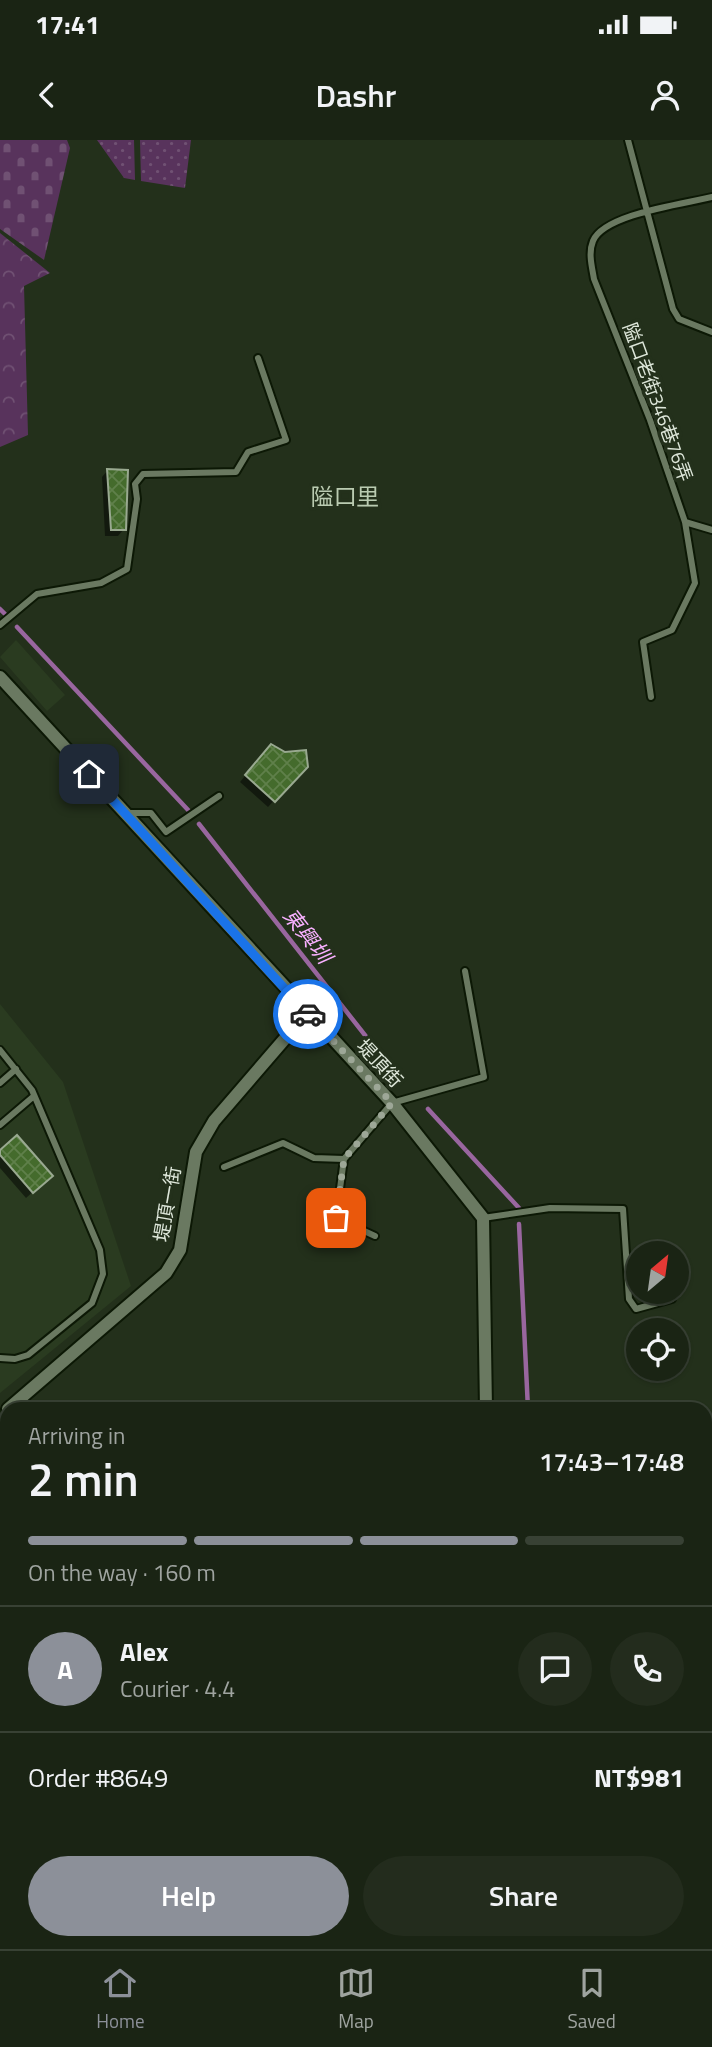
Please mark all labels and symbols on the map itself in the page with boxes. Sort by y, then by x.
street label: 隘口老街346巷76弄 [616,318,701,485]
district label: 隘口里 [311,479,380,514]
pin [59,744,119,804]
water label: 東興圳 [276,901,342,972]
courier [273,979,343,1049]
street label: 堤頂街 [350,1032,410,1093]
street label: 堤頂一街 [146,1164,187,1244]
pin [306,1188,366,1248]
north arrow [626,1241,690,1304]

